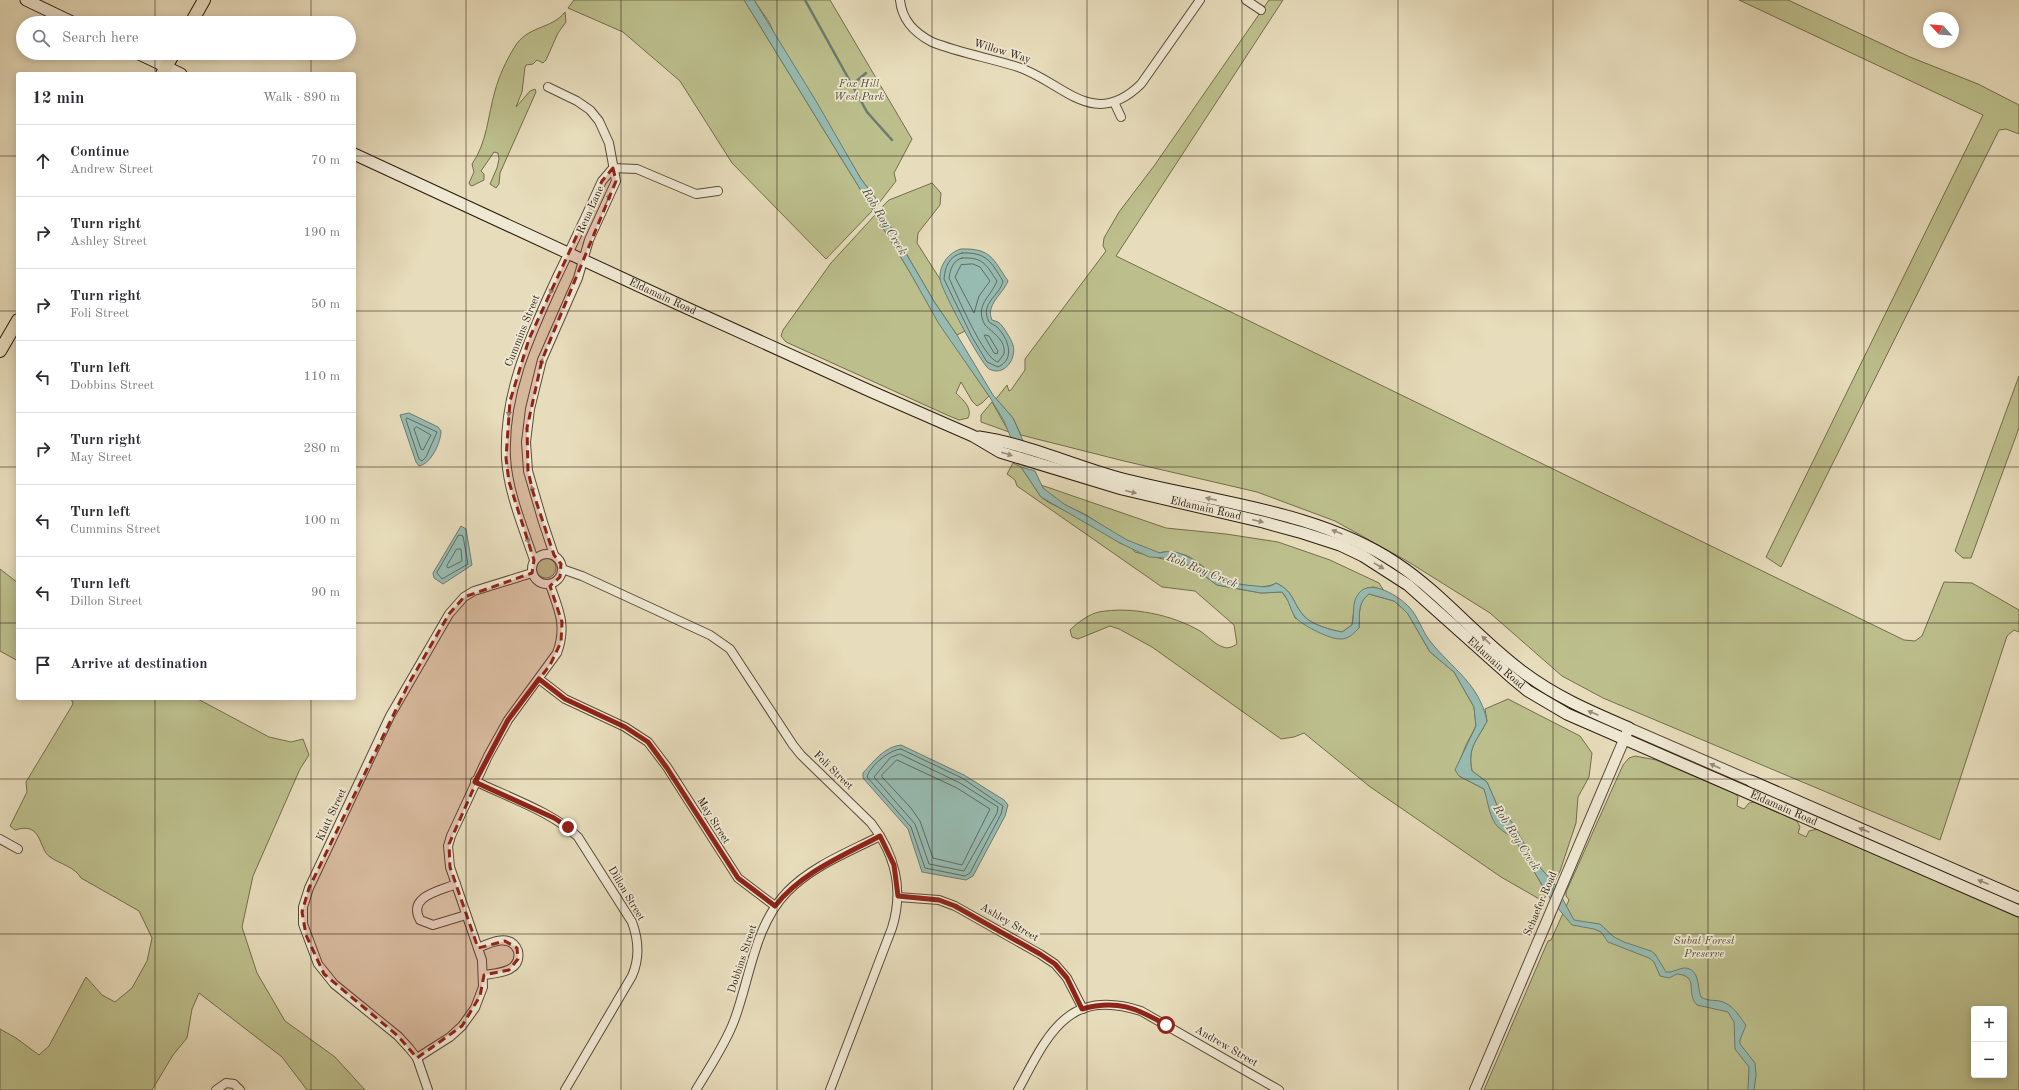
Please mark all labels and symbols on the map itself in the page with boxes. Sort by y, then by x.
north arrow [1923,12,1959,48]
street label: Willow Way [972,38,1032,66]
park label: Fox Hill West Park [834,79,885,103]
street label: Rena Lane [576,184,606,236]
water label: Rob Roy Creek [859,186,909,258]
one-way arrow [605,193,611,205]
street label: Eldamain Road [627,277,698,317]
one-way arrow [549,284,555,295]
street label: Cummins Street [504,293,543,369]
one-way arrow [538,357,544,369]
one-way arrow [506,405,512,417]
one-way arrow [1001,451,1013,457]
one-way arrow [530,485,536,497]
one-way arrow [1125,489,1137,495]
street label: Eldamain Road [1169,495,1242,522]
one-way arrow [1205,496,1217,502]
one-way arrow [1252,519,1264,525]
one-way arrow [1330,529,1342,535]
one-way arrow [524,532,530,544]
water label: Rob Roy Creek [1164,551,1240,591]
one-way arrow [1373,562,1385,569]
street label: Eldamain Road [1465,635,1527,691]
one-way arrow [1481,636,1491,645]
one-way arrow [1588,710,1599,716]
street label: Foli Street [811,750,855,793]
one-way arrow [1710,763,1721,769]
street label: Klatt Street [315,787,349,843]
street label: Eldamain Road [1748,789,1819,828]
street label: May Street [694,796,732,846]
water label: Rob Roy Creek [1490,802,1542,873]
route end [559,818,577,836]
one-way arrow [1858,827,1870,834]
street label: Dillon Street [606,865,647,923]
street label: Schaefer Road [1522,870,1560,938]
one-way arrow [1978,879,1989,885]
street label: Ashley Street [978,902,1040,944]
street label: Dobbins Street [727,923,759,995]
park label: Subat Forest Preserve [1674,936,1735,960]
route start [1157,1016,1175,1034]
street label: Andrew Street [1193,1025,1259,1069]

